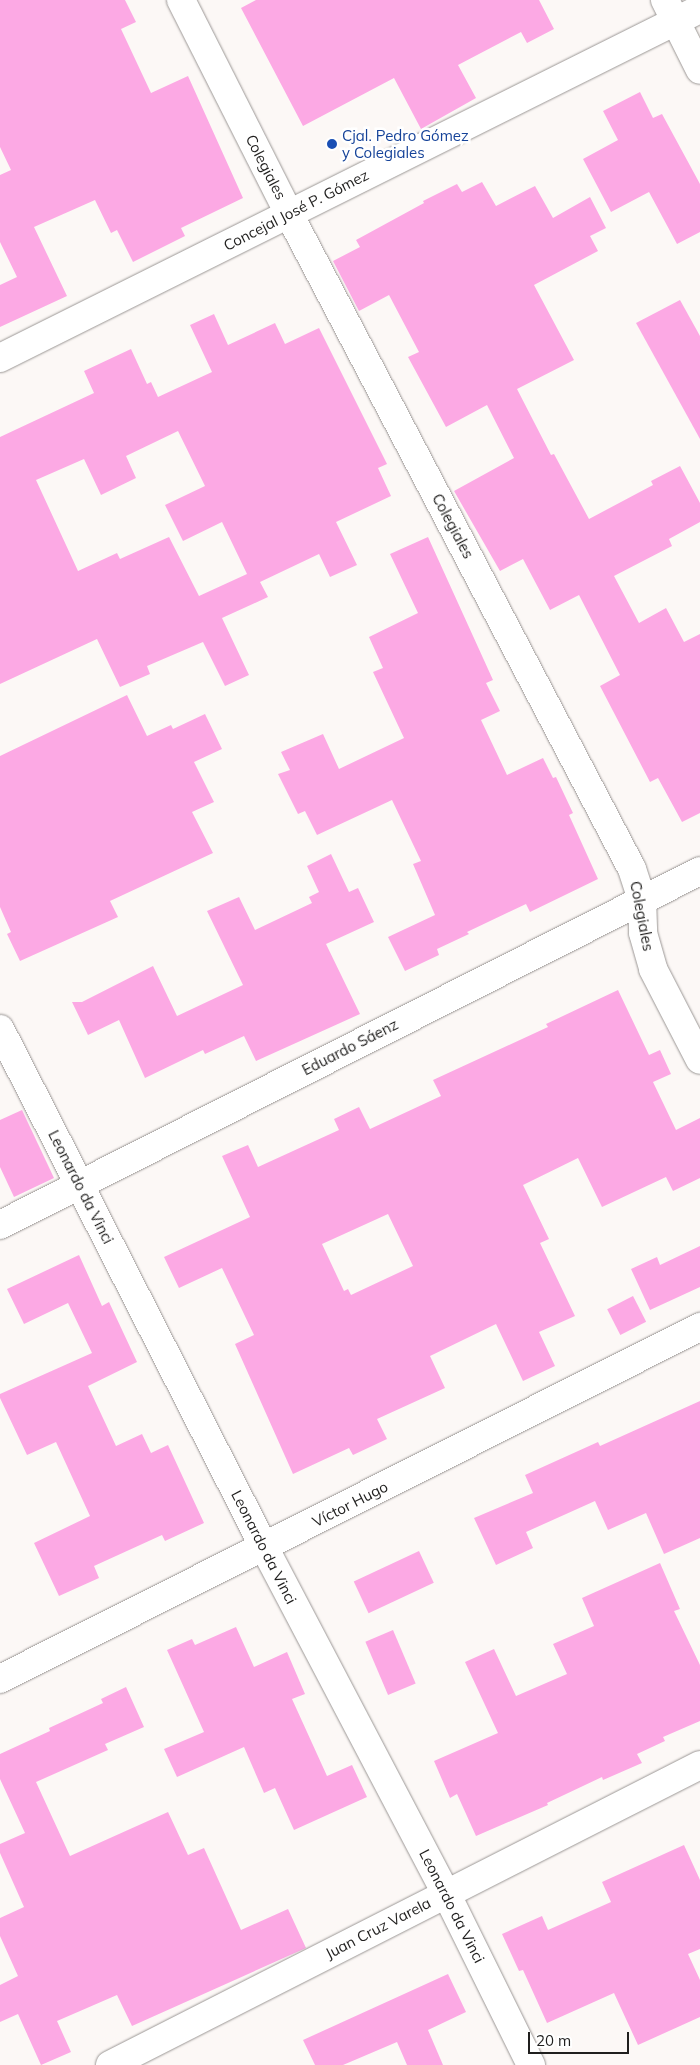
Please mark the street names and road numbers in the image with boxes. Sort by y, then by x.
street label: Colegiales [242,131,290,203]
street label: Concejal José P. Gómez [220,166,372,254]
street label: Colegiales [428,491,478,561]
street label: Colegiales [626,880,658,952]
street label: Eduardo Sáenz [299,1015,401,1079]
street label: Leonardo da Vinci [45,1127,117,1247]
street label: Víctor Hugo [309,1477,391,1531]
street label: Leonardo da Vinci [228,1487,300,1607]
street label: Leonardo da Vinci [416,1846,488,1966]
street label: Juan Cruz Varela [322,1894,434,1962]

